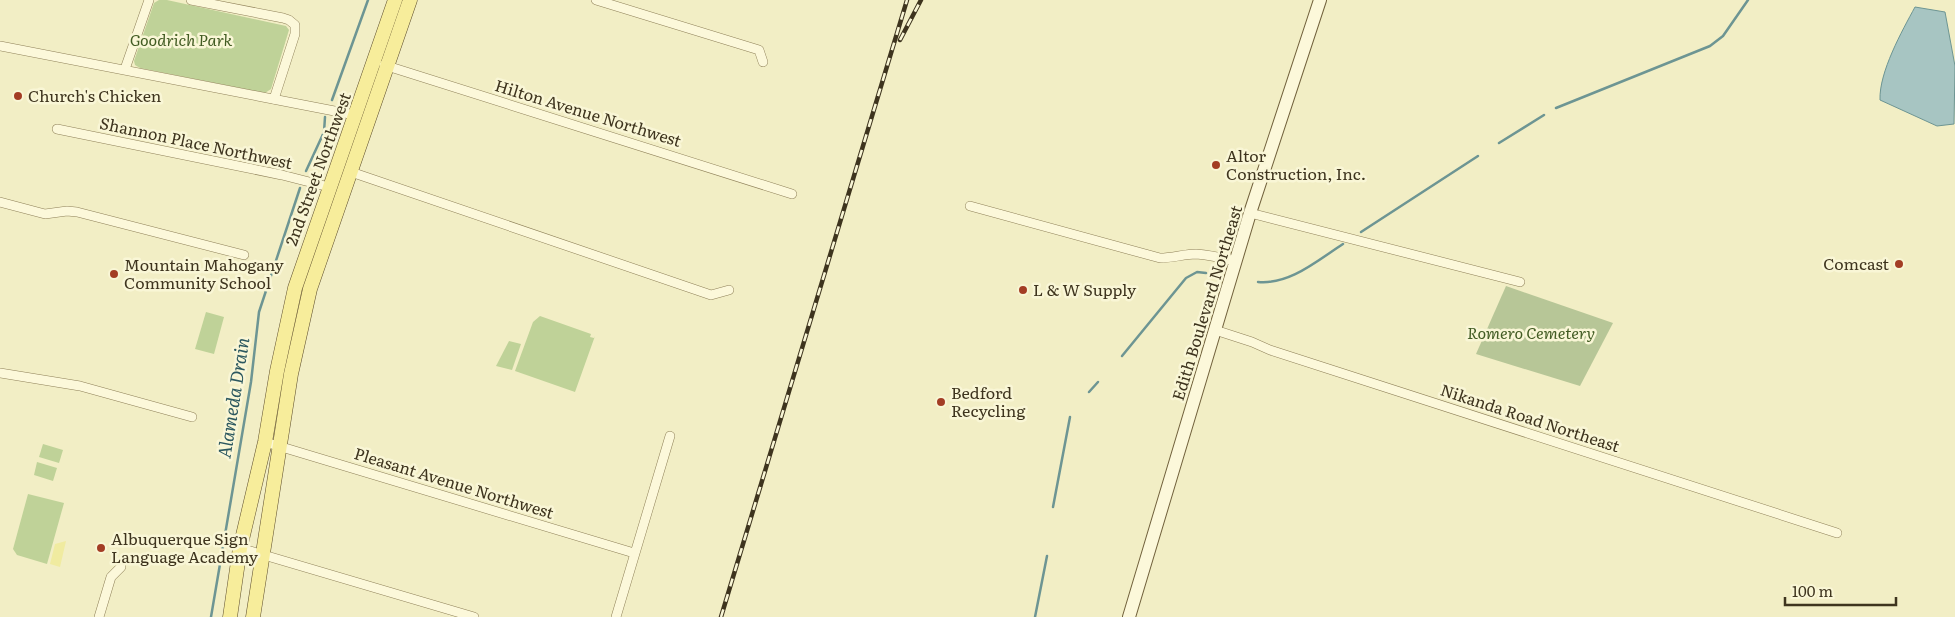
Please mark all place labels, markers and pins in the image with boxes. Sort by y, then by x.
place label: Church's Chicken [28,83,162,107]
marker: Church's Chicken [12,90,24,102]
place label: Altor Construction, Inc. [1226,143,1366,185]
marker: Altor Construction, Inc. [1210,159,1222,171]
place label: Comcast [1823,251,1890,275]
place label: Mountain Mahogany Community School [124,252,284,294]
marker: Comcast [1893,258,1905,270]
marker: Mountain Mahogany Community School [108,268,120,280]
place label: L & W Supply [1033,277,1137,301]
marker: L & W Supply [1017,284,1029,296]
place label: Bedford Recycling [951,380,1025,422]
marker: Bedford Recycling [935,396,947,408]
place label: Albuquerque Sign Language Academy [111,526,259,568]
marker: Albuquerque Sign Language Academy [95,542,107,554]

